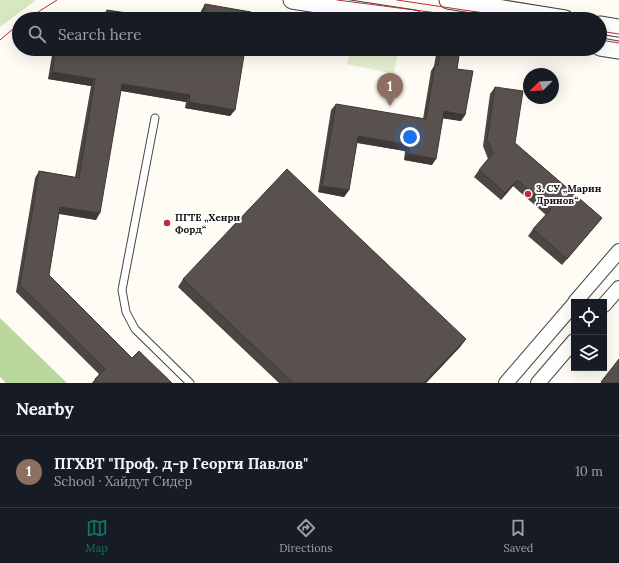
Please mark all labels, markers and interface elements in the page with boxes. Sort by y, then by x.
search box [12,12,607,56]
icon: search [26,23,48,45]
text: Search here [58,25,141,44]
north arrow [523,68,559,104]
pin: 1 [377,73,403,106]
your location [400,127,420,147]
place label: 3. СУ „Марин Дринов“ [536,182,602,207]
marker: 3. СУ „Марин Дринов“ [523,189,533,199]
place label: ПГТЕ „Хенри Форд“ [175,211,241,236]
marker: ПГТЕ „Хенри Форд“ [162,218,172,228]
map controls [571,299,607,371]
button: locate [571,299,607,335]
button: layers [571,335,607,371]
text: Nearby [16,398,74,420]
text: ПГХВТ "Проф. д-р Георги Павлов" [54,454,308,473]
text: 1 [26,463,32,480]
text: 10 m [575,463,603,480]
text: School · Хайдут Сидер [54,473,192,490]
tab: Map [86,517,108,555]
tab: Directions [279,517,332,555]
tab: Saved [504,517,533,555]

